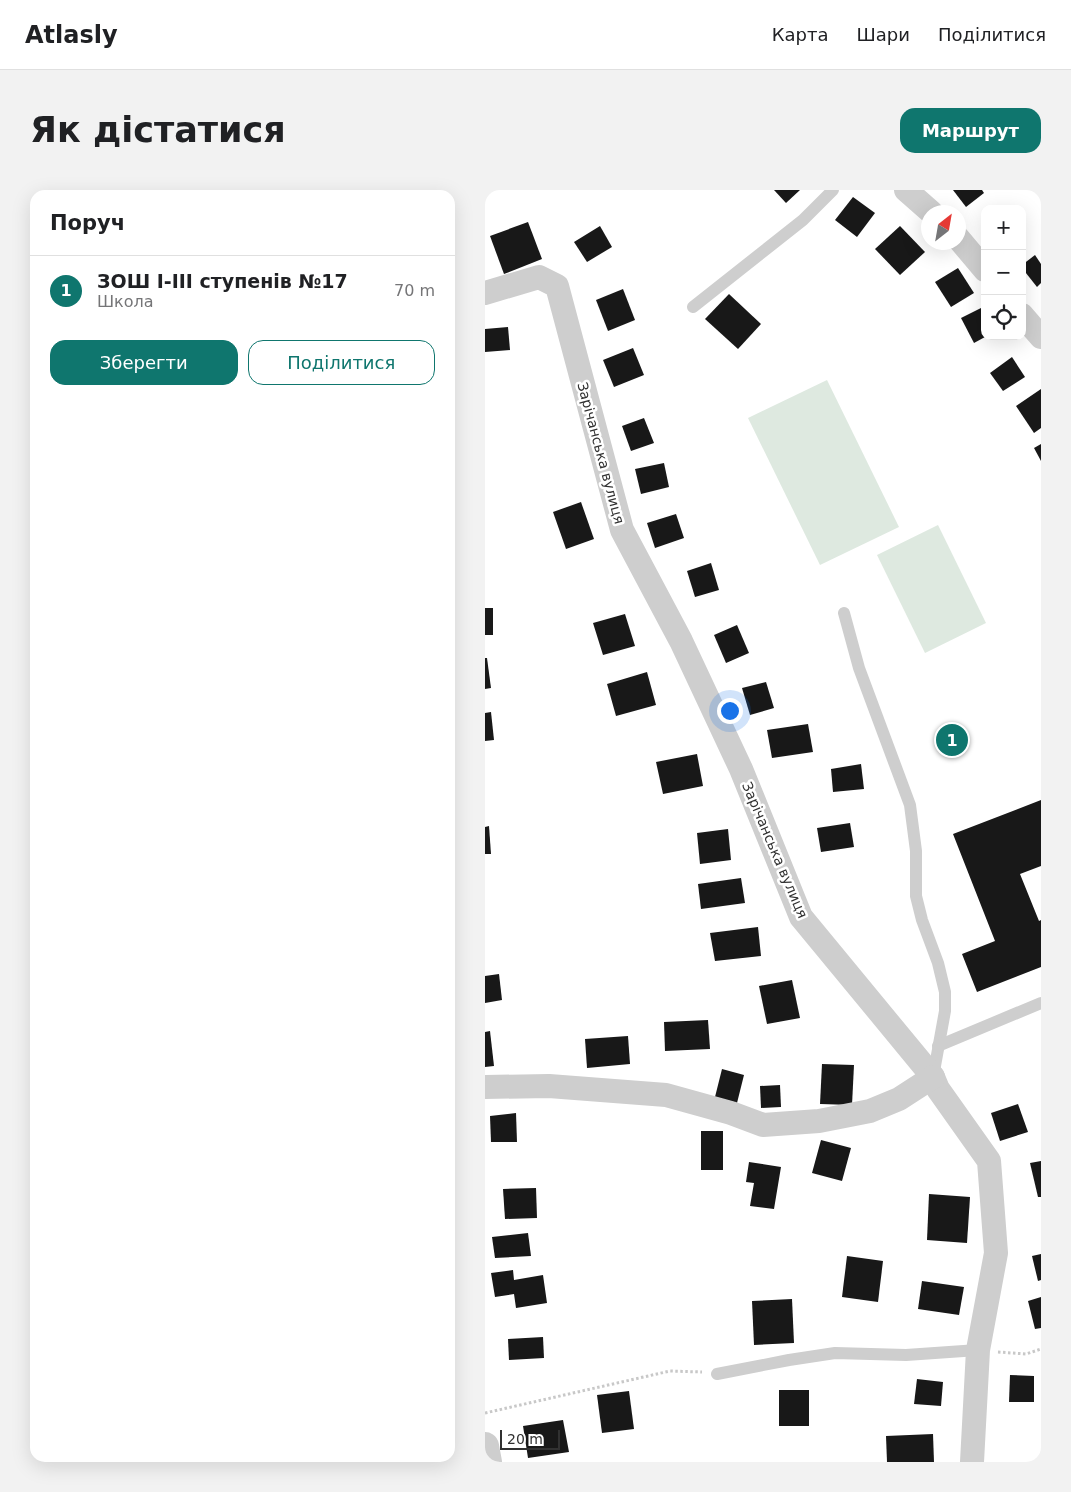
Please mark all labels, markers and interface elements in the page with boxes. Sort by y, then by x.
text: Atlasly [25,21,118,49]
text: Карта [772,24,828,45]
text: Шари [856,24,910,45]
text: Поділитися [938,24,1046,45]
button: Маршрут [900,108,1041,153]
text: Як дістатися [30,110,286,150]
north arrow [921,205,966,250]
map controls [981,205,1026,340]
button: + [981,205,1026,250]
text: Поруч [50,211,125,235]
button: − [981,250,1026,295]
text: ЗОШ І-ІІІ ступенів №17 [97,270,348,292]
text: 1 [60,281,72,300]
text: 70 m [394,281,435,300]
text: Школа [97,292,154,311]
button: locate [981,295,1026,340]
button: Зберегти [50,340,238,385]
button: Поділитися [248,340,435,385]
street label: Зарічанська вулиця [574,380,628,526]
your location [717,698,743,724]
pin: 1 [936,721,968,759]
street label: Зарічанська вулиця [739,780,811,920]
scale bar [500,1427,560,1450]
text: 20 m [507,1431,543,1447]

